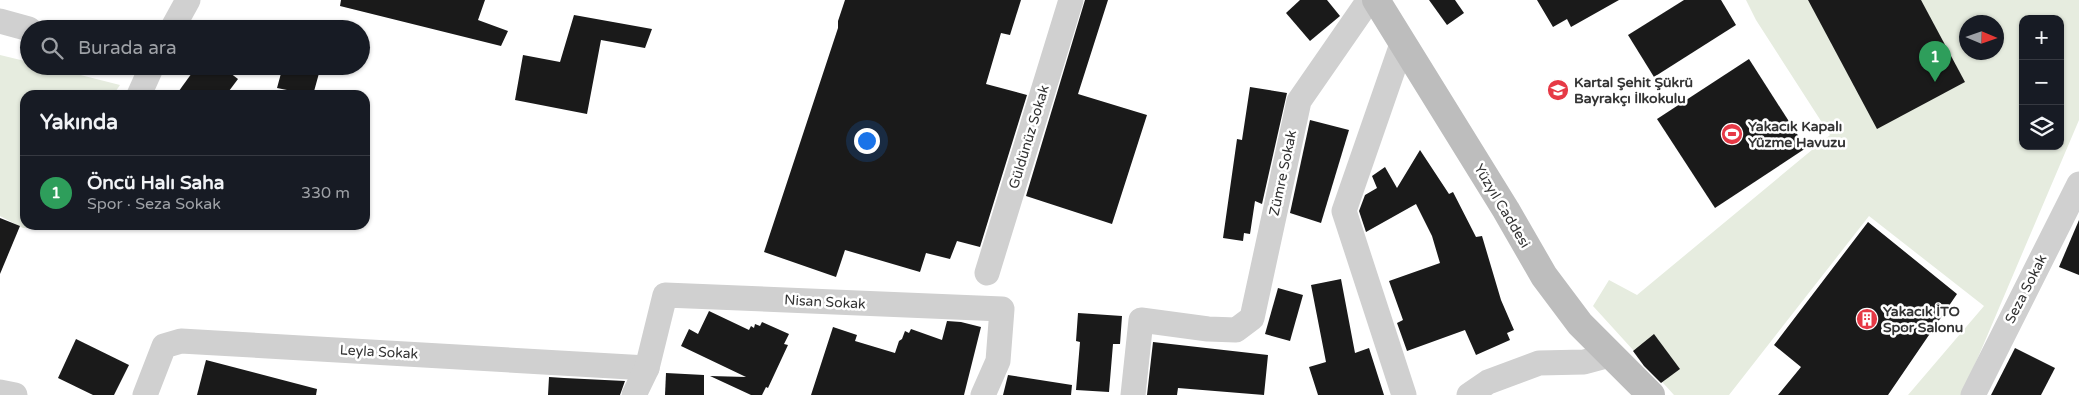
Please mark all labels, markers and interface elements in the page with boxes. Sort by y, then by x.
north arrow [1959,15,2004,60]
map controls [2019,15,2064,150]
button: + [2019,15,2064,60]
search box [20,20,370,75]
icon: search [38,34,66,62]
text: Burada ara [78,37,177,59]
pin: 1 [1919,41,1951,82]
button: − [2019,60,2064,105]
place label: Kartal Şehit Şükrü Bayrakçı İlkokulu [1574,74,1693,107]
school or university icon: Kartal Şehit Şükrü Bayrakçı İlkokulu [1546,78,1570,102]
street label: Güldünüz Sokak [1005,83,1053,191]
button: layers [2019,105,2064,150]
text: Yakında [40,110,118,135]
place label: Yakacık Kapalı Yüzme Havuzu [1748,118,1846,151]
sports icon: Yakacık Kapalı Yüzme Havuzu [1720,122,1744,146]
your location [854,128,880,154]
street label: Zümre Sokak [1266,128,1300,217]
street label: Yüzyıl Caddesi [1470,161,1534,251]
text: Öncü Halı Saha [87,172,225,194]
text: 1 [51,183,61,203]
text: 330 m [301,183,350,203]
text: Spor · Seza Sokak [87,194,221,214]
street label: Seza Sokak [2001,251,2051,326]
street label: Nisan Sokak [784,291,866,313]
place label: Yakacık İTO Spor Salonu [1883,303,1963,336]
building icon: Yakacık İTO Spor Salonu [1855,307,1879,331]
street label: Leyla Sokak [339,341,419,363]

